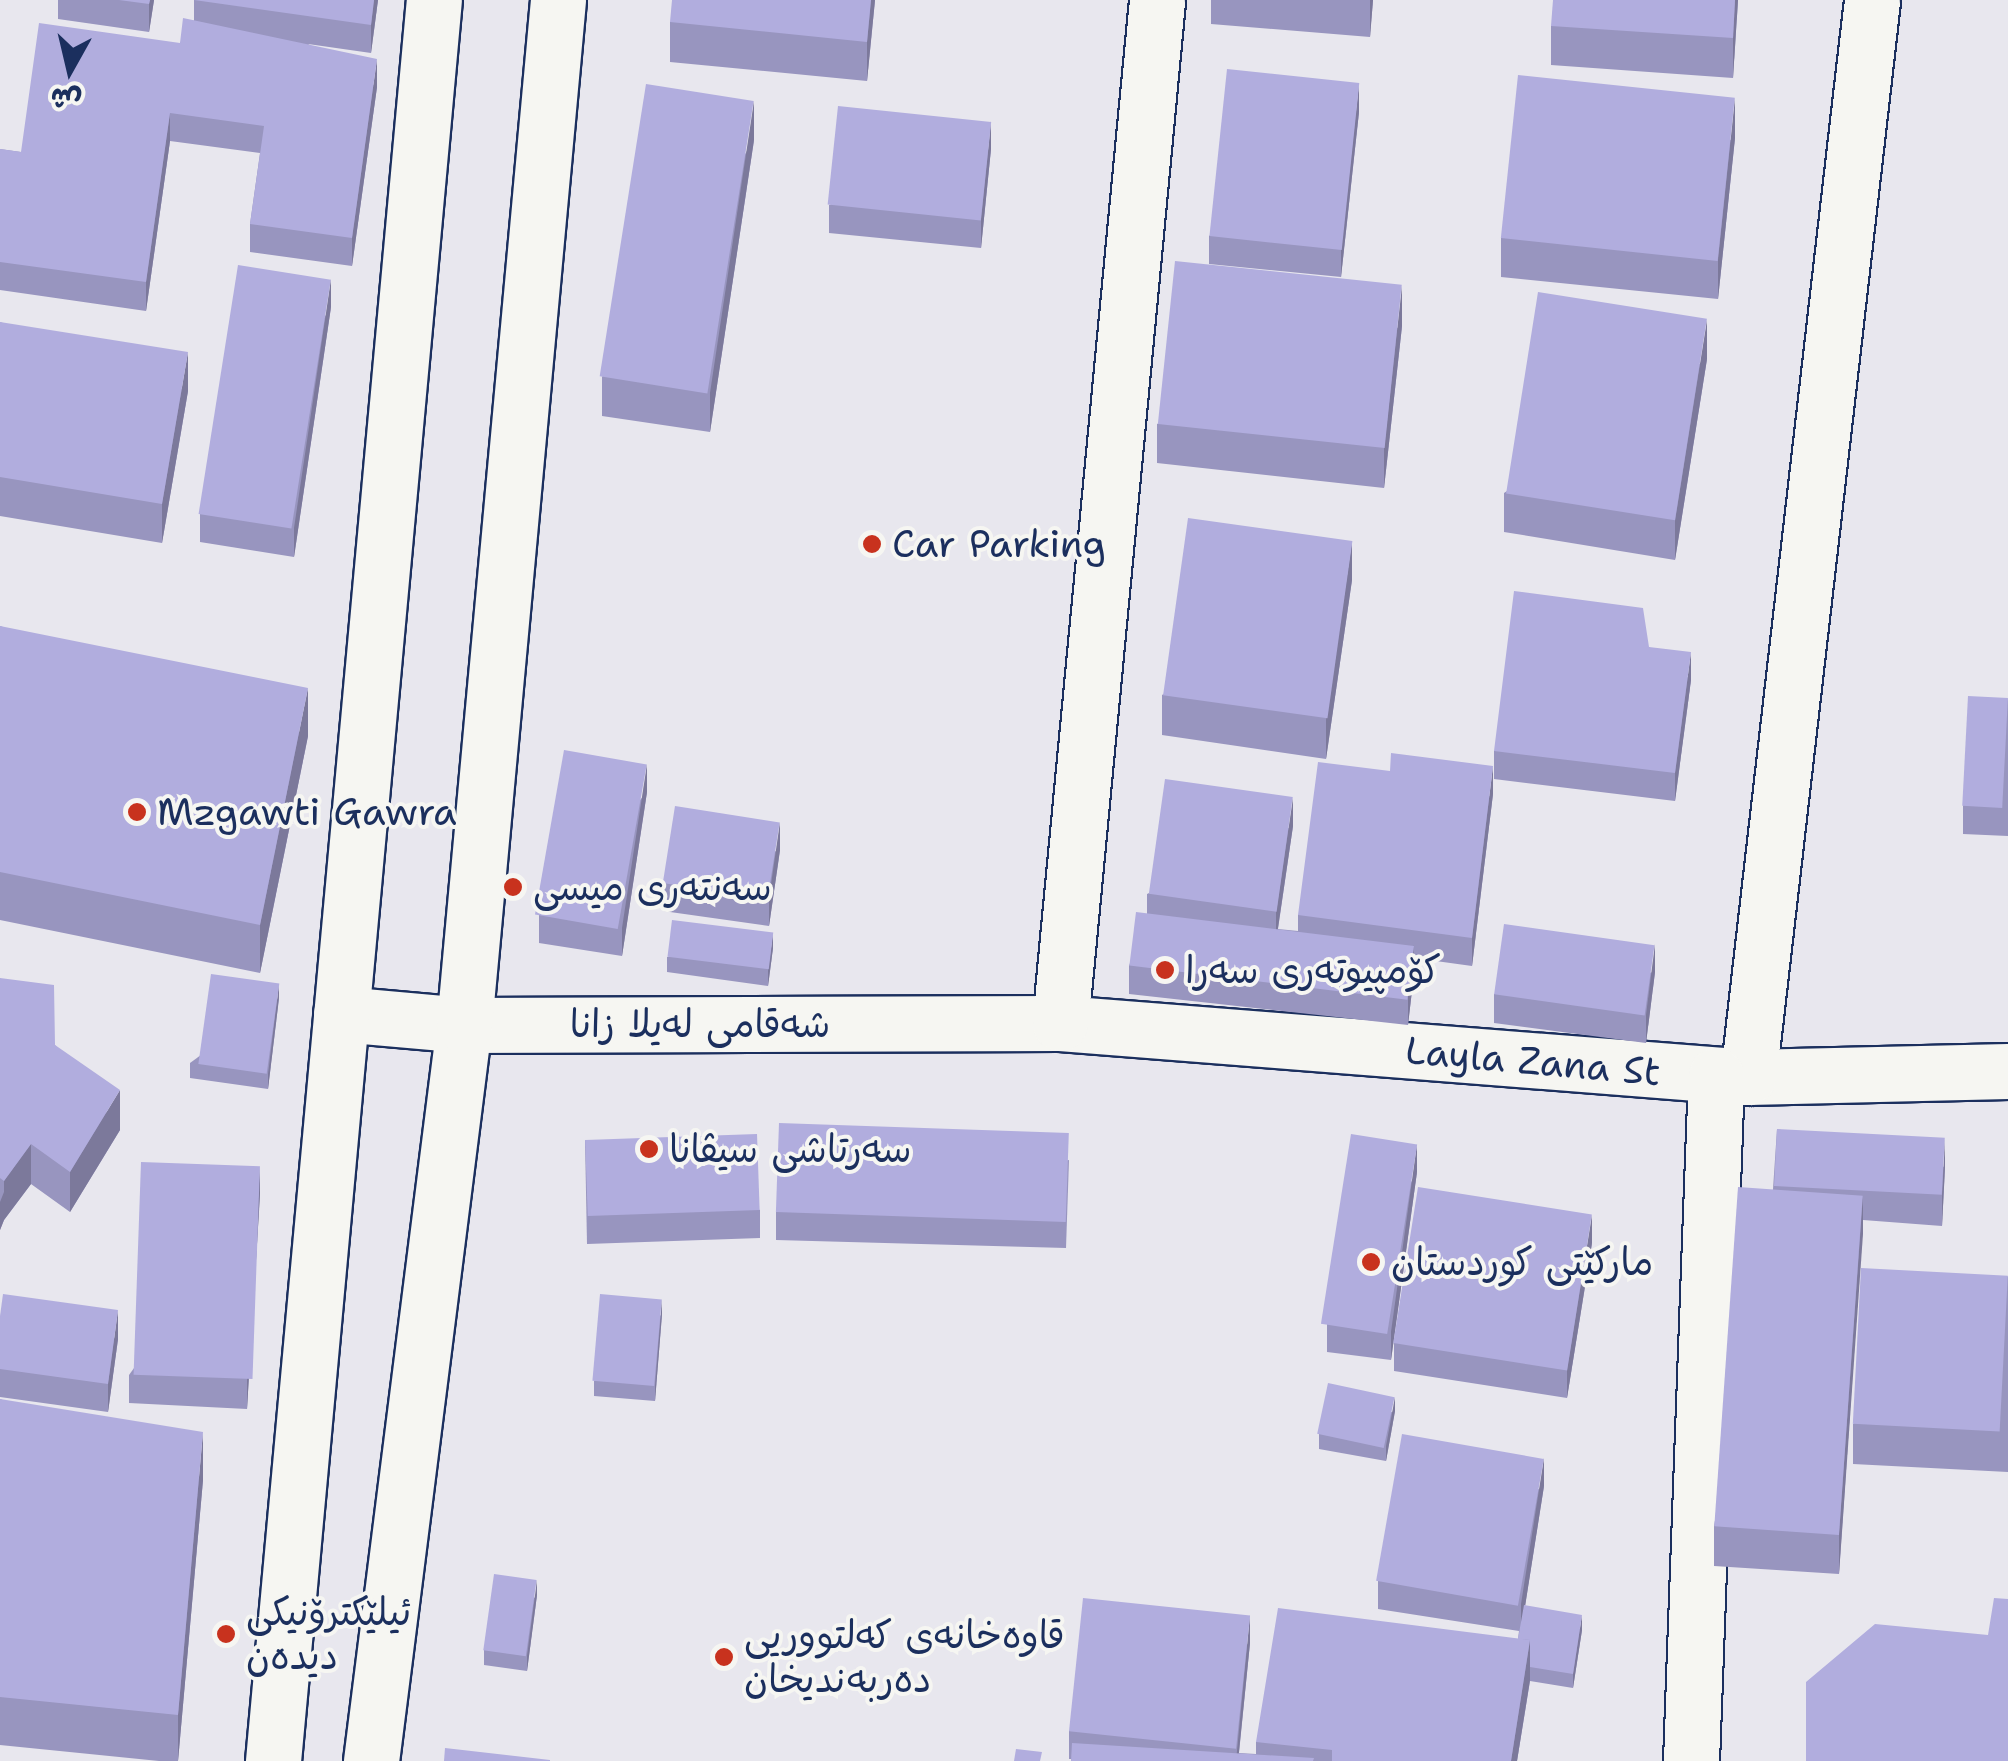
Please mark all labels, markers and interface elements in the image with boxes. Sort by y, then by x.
north arrow [20,20,120,120]
text: ش [48,79,84,121]
place label: Car Parking [892,521,1106,567]
marker: Car Parking [861,533,883,555]
place label: Mzgawti Gawra [157,789,457,835]
marker: Mzgawti Gawra [126,801,148,823]
place label: سەنتەری میسی [533,864,772,910]
marker: سەنتەری میسی [502,876,524,898]
place label: کۆمپیوتەری سەرا [1185,947,1441,993]
marker: کۆمپیوتەری سەرا [1154,959,1176,981]
street label: شەقامی لەیلا زانا [570,1001,830,1047]
street label: Layla Zana St [1404,1027,1662,1095]
place label: سەرتاشی سیڤانا [669,1126,912,1172]
marker: سەرتاشی سیڤانا [638,1138,660,1160]
place label: مارکێتی کوردستان [1391,1239,1653,1285]
marker: مارکێتی کوردستان [1360,1251,1382,1273]
place label: ئیلێکترۆنیکی دیدەن [246,1589,411,1678]
place label: قاوەخانەی کەلتووریی دەربەندیخان [744,1612,1065,1702]
marker: ئیلێکترۆنیکی دیدەن [215,1623,237,1645]
marker: قاوەخانەی کەلتووریی دەربەندیخان [713,1646,735,1668]

